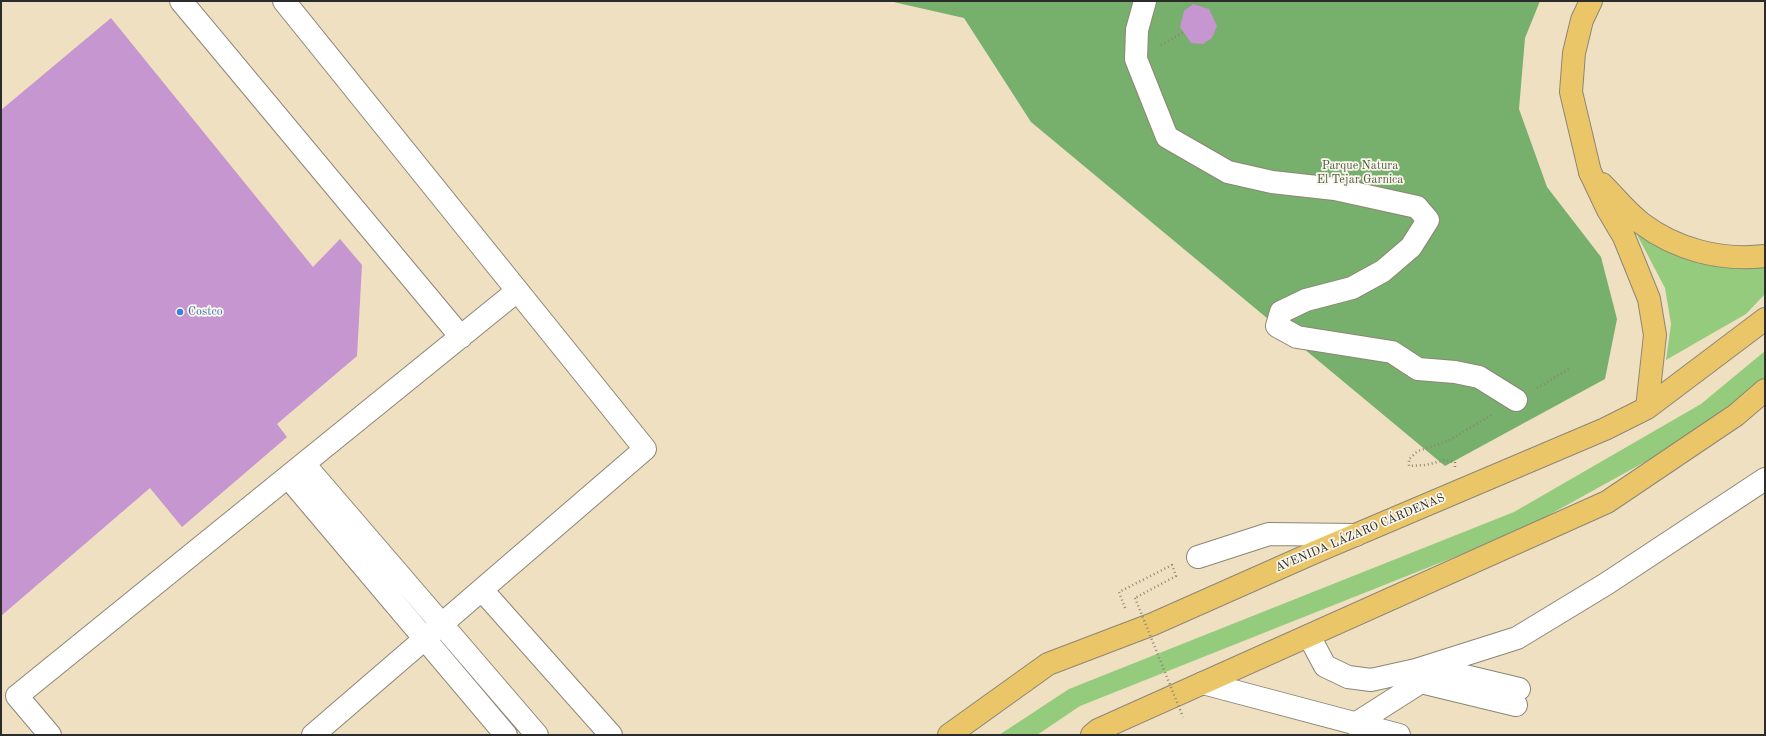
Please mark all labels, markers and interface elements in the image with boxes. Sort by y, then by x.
park label: Parque Natura El Tejar Garnica [1317,159,1403,187]
place label: Costco [188,305,223,319]
marker: Costco [175,307,185,317]
street label: AVENIDA LÁZARO CÁRDENAS [1273,491,1447,575]

